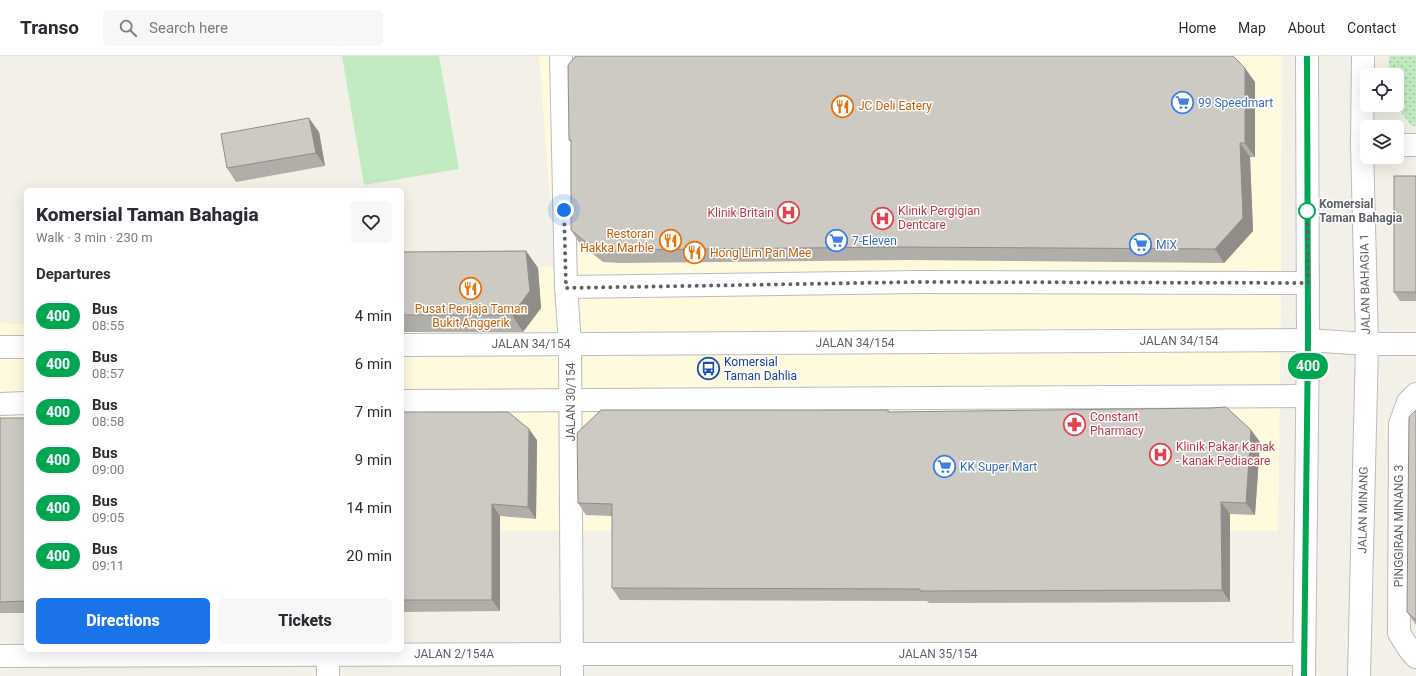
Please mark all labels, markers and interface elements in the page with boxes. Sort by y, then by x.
search box [103,10,383,46]
text: Transo [20,16,79,39]
icon: search [117,17,139,39]
text: Search here [149,19,228,37]
text: Home [1178,20,1216,36]
text: Map [1238,20,1266,36]
text: About [1288,20,1325,36]
text: Contact [1347,20,1396,36]
map controls [1360,68,1404,164]
button: locate [1360,68,1404,112]
supermarket icon: 99 Speedmart [1170,90,1196,116]
restaurant icon: JC Deli Eatery [829,93,855,119]
place label: 99 Speedmart [1198,96,1273,110]
place label: JC Deli Eatery [858,99,932,113]
button: layers [1360,120,1404,164]
place label: Komersial Taman Bahagia [1319,197,1403,225]
your location [554,200,574,220]
hospital icon: Klinik Britain [776,200,802,226]
button: heart [350,201,392,243]
marker: Komersial Taman Bahagia [1298,202,1316,220]
text: Komersial Taman Bahagia [36,203,259,226]
place label: Klinik Pergigian Dentcare [898,204,980,232]
hospital icon: Klinik Pergigian Dentcare [869,205,895,231]
place label: Klinik Britain [708,206,774,220]
place label: Restoran Hakka Marble [580,227,654,255]
restaurant icon: Restoran Hakka Marble [657,228,683,254]
supermarket icon: 7-Eleven [824,228,850,254]
text: Walk · 3 min · 230 m [36,230,153,245]
supermarket icon: MiX [1128,232,1154,258]
street label: JALAN BAHAGIA 1 [1357,233,1373,335]
place label: 7-Eleven [852,234,897,248]
place label: MiX [1156,238,1177,252]
restaurant icon: Hong Lim Pan Mee [682,240,708,266]
place label: Hong Lim Pan Mee [710,246,811,260]
text: Departures [36,265,111,283]
restaurant icon: Pusat Penjaja Taman Bukit Anggerik [458,275,484,301]
text: Bus [92,300,118,318]
place label: Pusat Penjaja Taman Bukit Anggerik [415,302,527,330]
text: 4 min [355,307,392,325]
text: 400 [46,308,70,324]
text: 08:55 [92,318,124,333]
street label: JALAN 34/154 [1140,334,1219,348]
street label: JALAN 34/154 [816,336,895,350]
street label: JALAN 34/154 [492,337,571,351]
text: Bus [92,348,118,366]
line badge: 400 [1285,353,1331,379]
text: 6 min [355,355,392,373]
place label: Komersial Taman Dahlia [724,355,797,383]
text: 400 [46,356,70,372]
bus stop icon: Komersial Taman Dahlia [695,356,721,382]
text: 400 [1296,358,1320,374]
street label: JALAN 30/154 [564,362,578,441]
text: 08:57 [92,366,124,381]
text: Bus [92,396,118,414]
text: 7 min [355,403,392,421]
text: 400 [46,404,70,420]
place label: Constant Pharmacy [1090,410,1144,438]
pharmacy icon: Constant Pharmacy [1062,411,1088,437]
text: 08:58 [92,414,124,429]
place label: Klinik Pakar Kanak - kanak Pediacare [1176,440,1276,468]
hospital icon: Klinik Pakar Kanak - kanak Pediacare [1147,441,1173,467]
text: Bus [92,444,118,462]
text: 9 min [355,451,392,469]
text: 400 [46,452,70,468]
supermarket icon: KK Super Mart [931,454,957,480]
place label: KK Super Mart [960,460,1037,474]
text: 09:00 [92,462,124,477]
street label: PINGGIRAN MINANG 3 [1392,465,1406,587]
street label: JALAN MINANG [1355,466,1371,554]
text: Bus [92,492,118,510]
text: 14 min [346,499,392,517]
text: 400 [46,500,70,516]
text: 09:05 [92,510,124,525]
text: Bus [92,540,118,558]
text: 20 min [346,547,392,565]
text: 400 [46,548,70,564]
text: 09:11 [92,558,124,573]
button: Directions [36,598,210,644]
button: Tickets [218,598,392,644]
street label: JALAN 2/154A [414,647,494,661]
street label: JALAN 35/154 [899,647,978,661]

